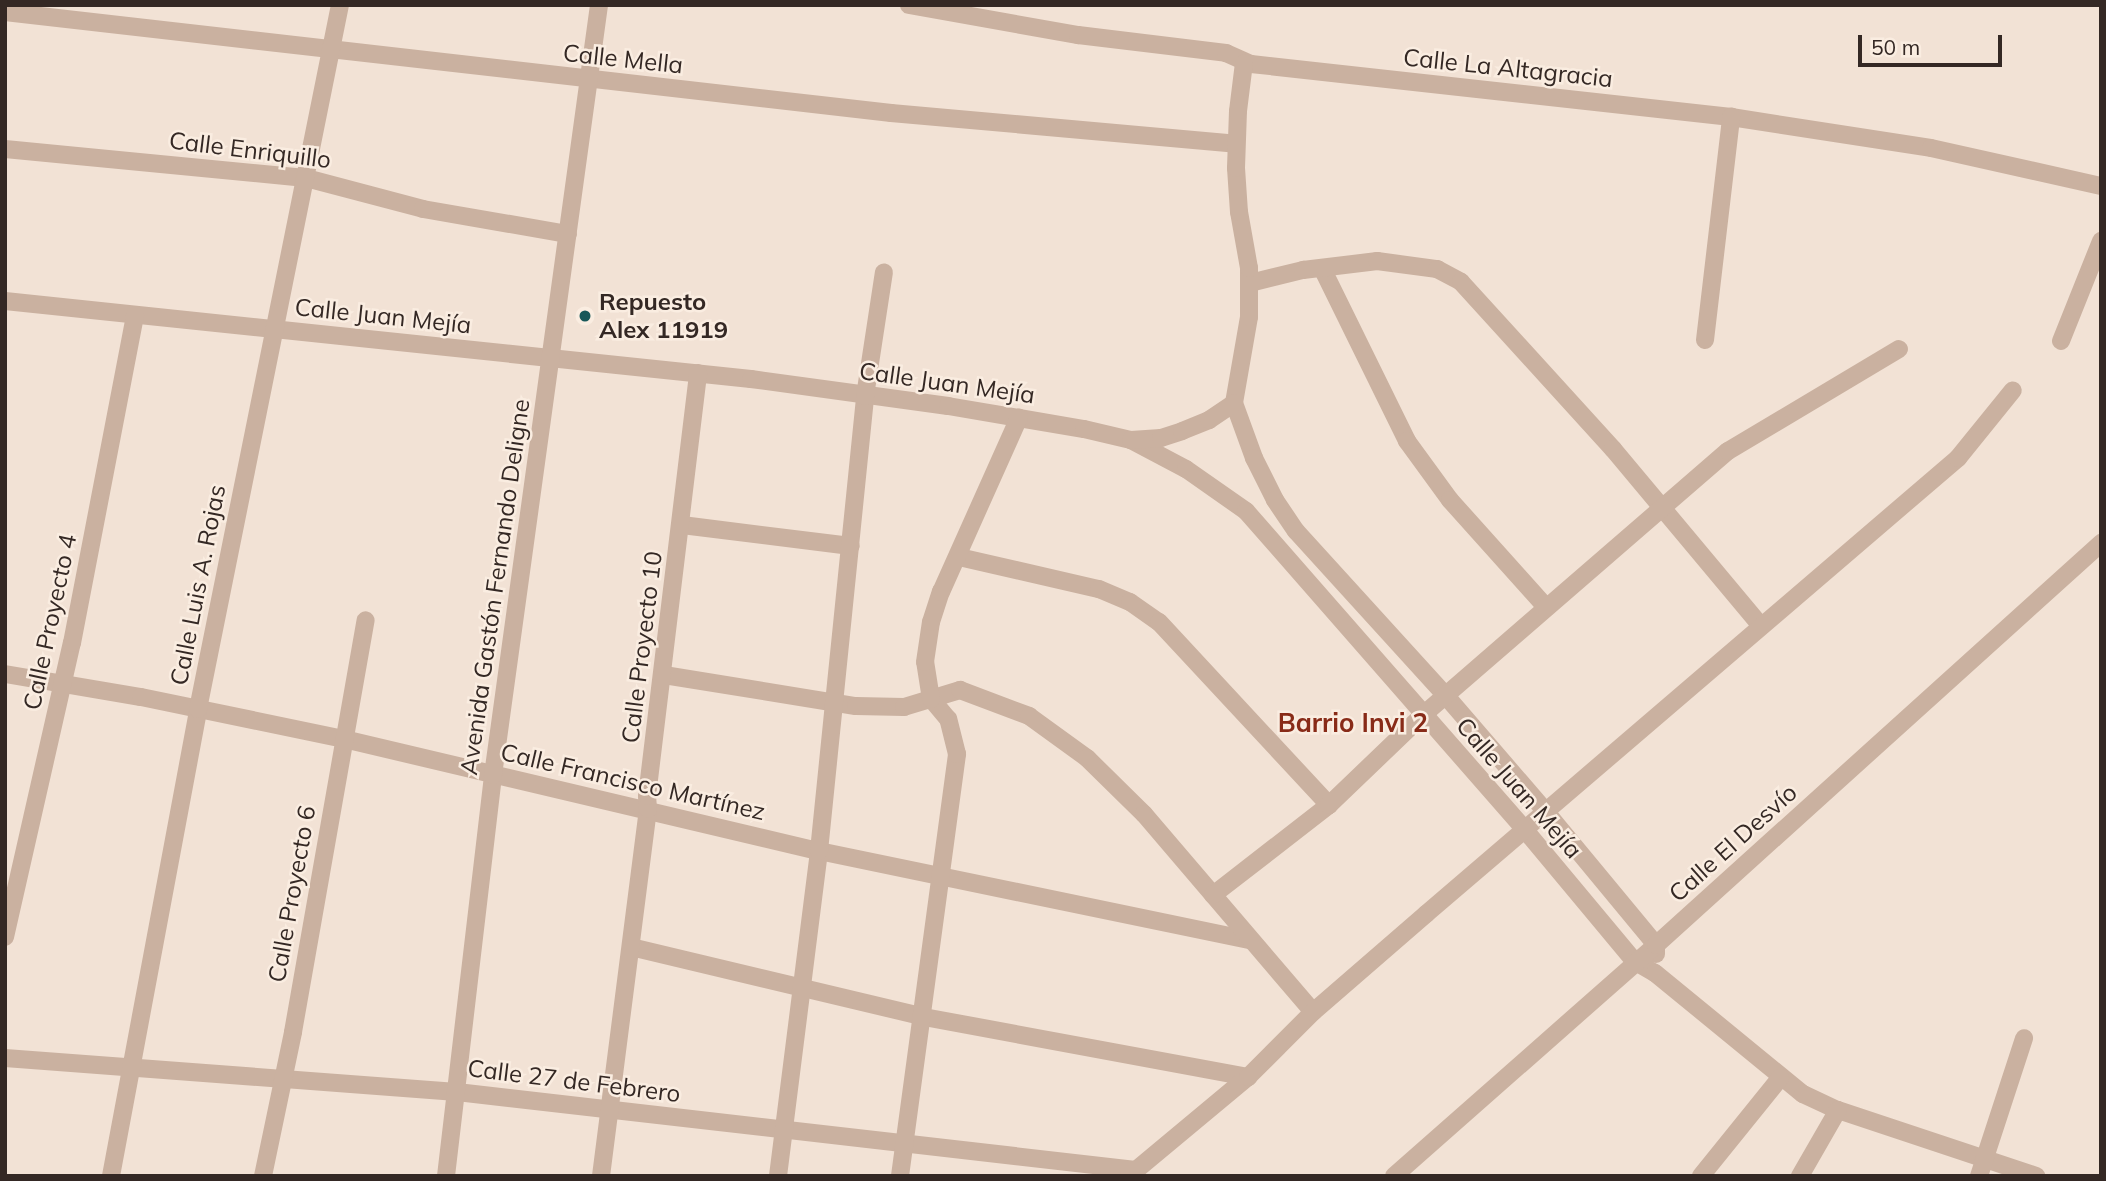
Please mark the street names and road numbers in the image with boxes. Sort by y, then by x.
street label: Calle Mella [562,38,684,80]
street label: Calle La Altagracia [1402,43,1614,93]
street label: Calle Enriquillo [167,126,333,174]
street label: Calle Juan Mejía [293,292,473,340]
street label: Calle Juan Mejía [857,356,1037,410]
street label: Avenida Gastón Fernando Deligne [454,397,536,777]
street label: Calle Luis A. Rojas [164,482,232,688]
street label: Calle Proyecto 4 [17,532,83,712]
street label: Calle Proyecto 10 [616,549,668,745]
street label: Calle Juan Mejía [1450,712,1588,864]
street label: Calle Francisco Martínez [498,738,768,826]
street label: Calle El Desvío [1663,778,1803,908]
street label: Calle Proyecto 6 [262,803,322,985]
street label: Calle 27 de Febrero [466,1054,682,1108]

